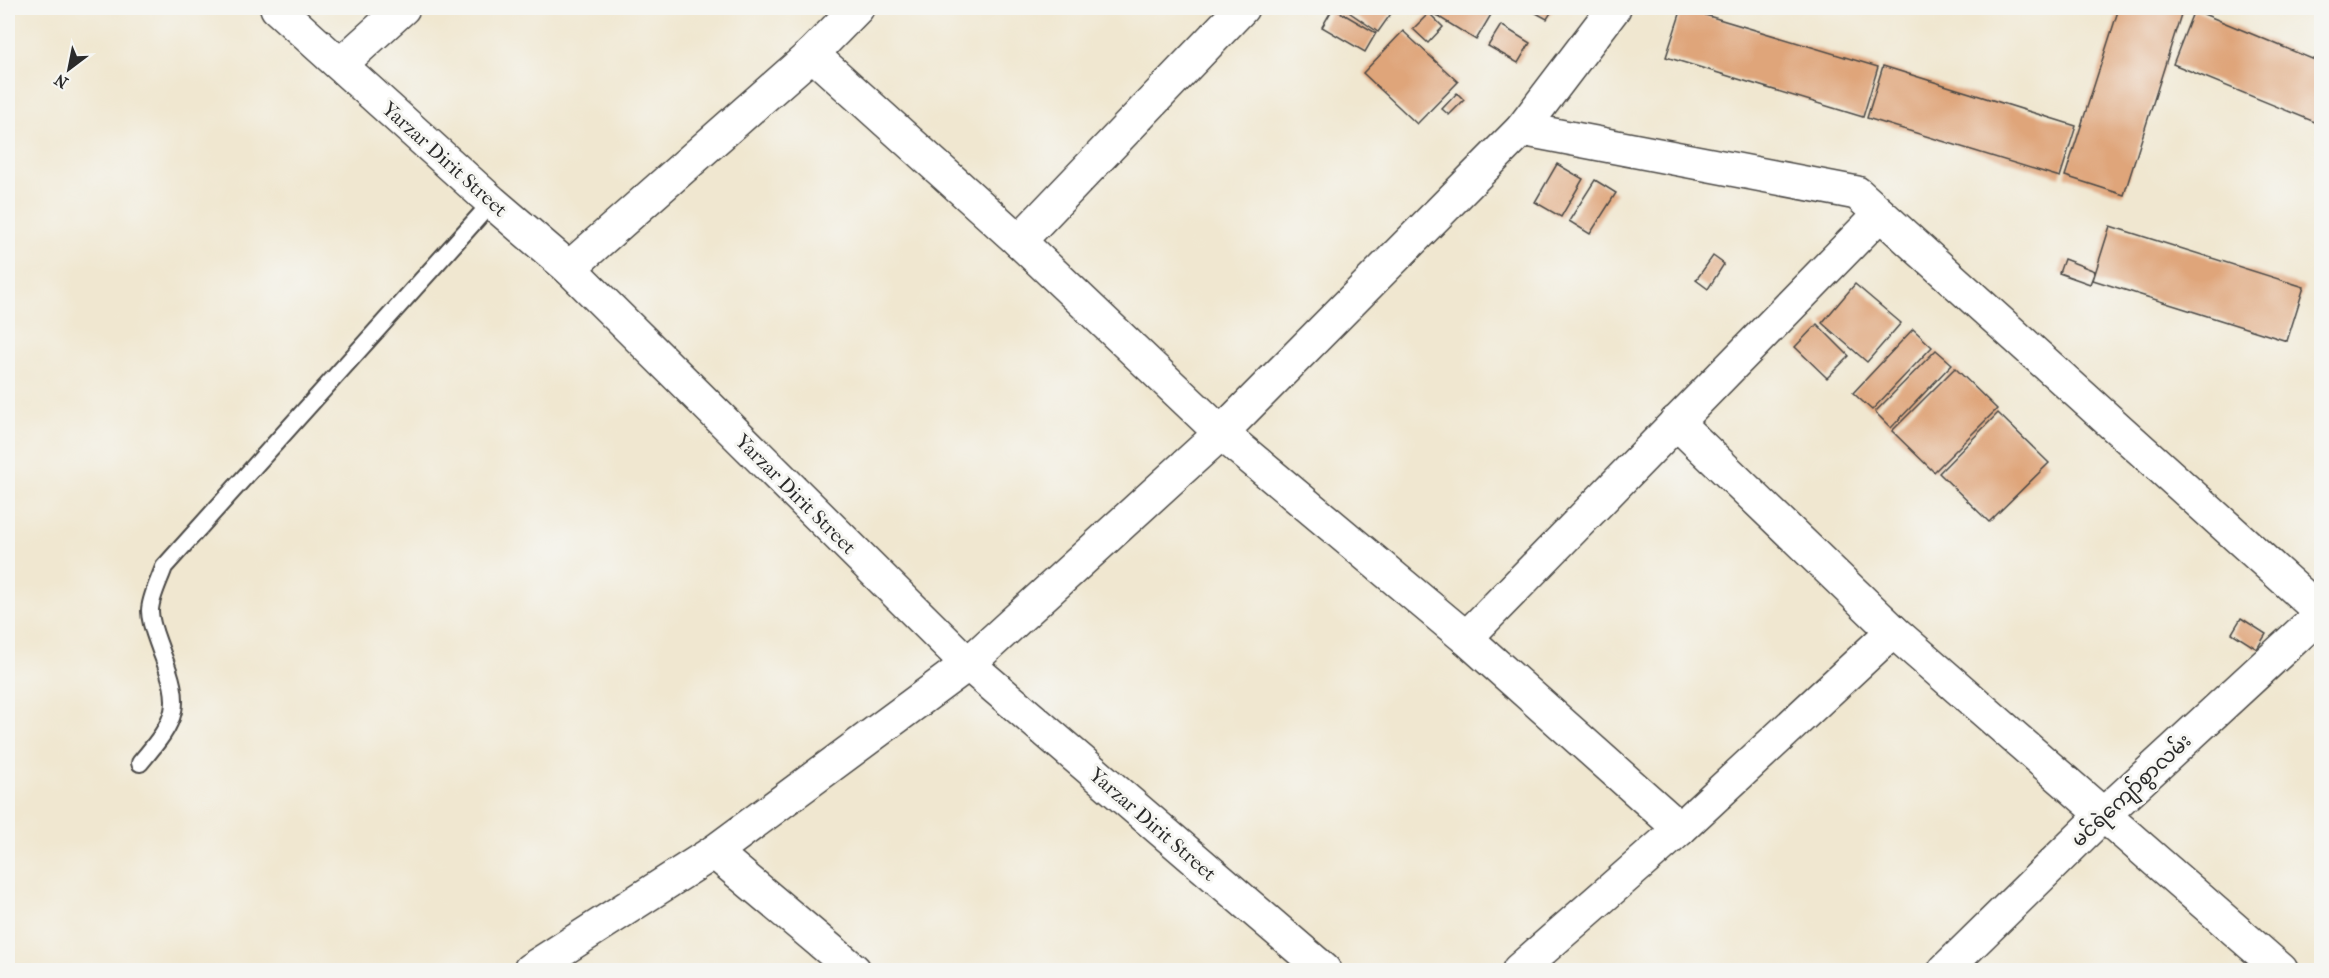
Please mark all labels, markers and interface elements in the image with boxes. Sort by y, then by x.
north arrow [39,39,99,99]
text: N [50,70,71,93]
street label: Yarzar Dirit Street [377,97,512,222]
street label: Yarzar Dirit Street [730,429,860,559]
street label: မင်ရဲကျော်စွာလမ်း [2065,727,2199,855]
street label: Yarzar Dirit Street [1084,762,1221,886]

